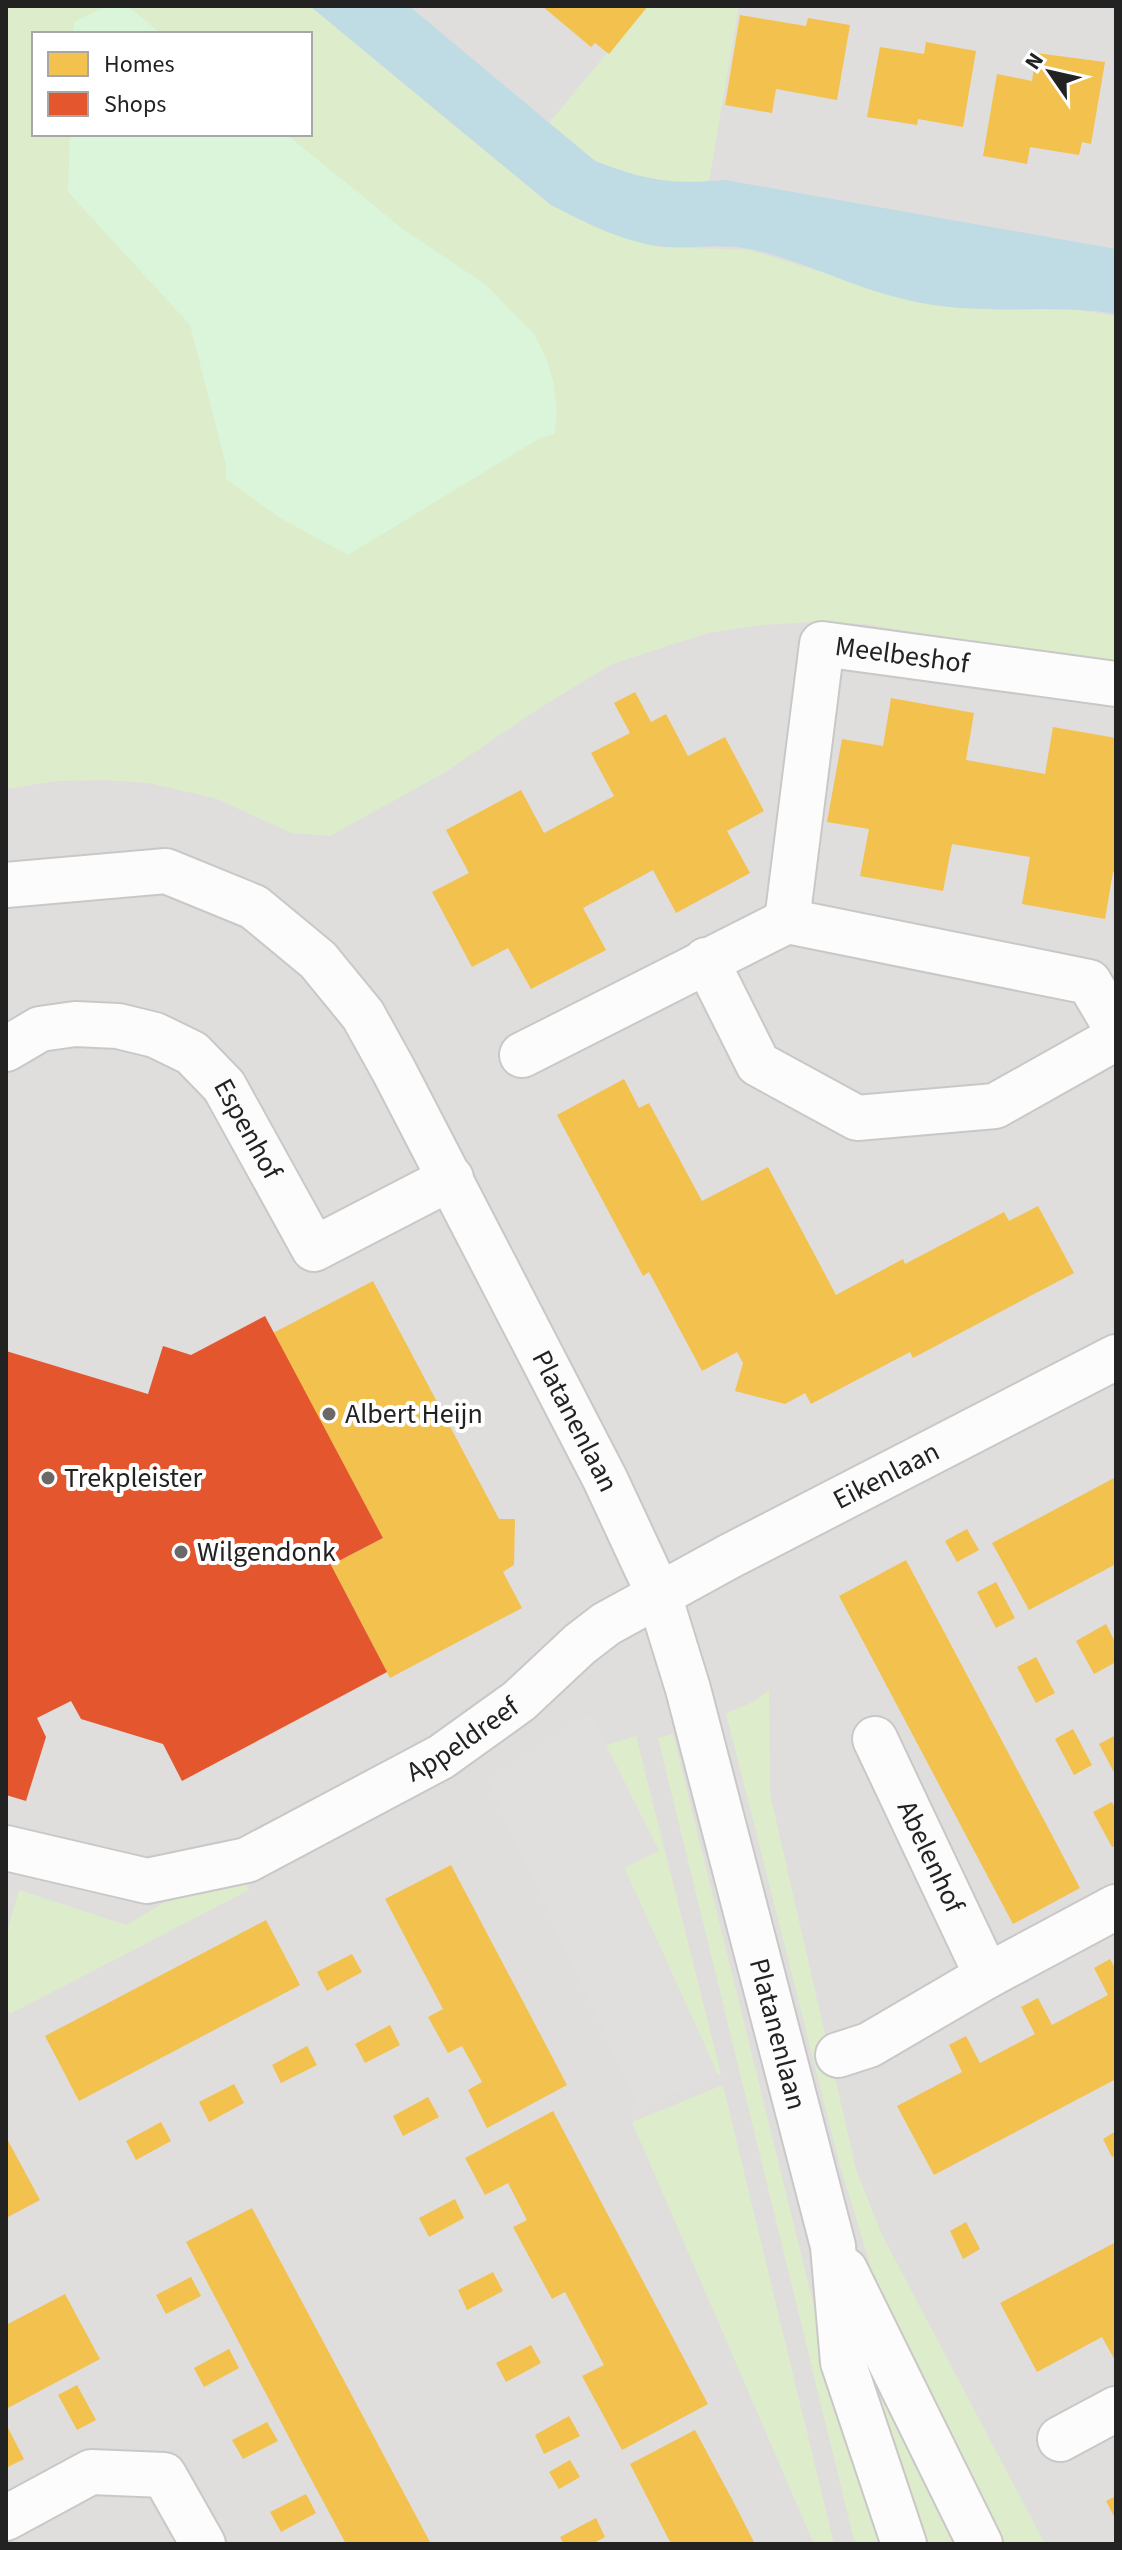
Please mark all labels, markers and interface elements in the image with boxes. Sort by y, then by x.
legend [32,32,312,136]
north arrow [1010,32,1090,112]
text: N [1017,46,1052,76]
text: Homes [104,47,175,82]
text: Shops [104,87,166,122]
street label: Meelbeshof [833,626,972,684]
street label: Espenhof [204,1071,292,1187]
street label: Platanenlaan [522,1343,628,1499]
place label: Albert Heijn [345,1394,483,1434]
marker: Albert Heijn [320,1405,338,1423]
street label: Eikenlaan [826,1431,946,1520]
place label: Trekpleister [64,1458,202,1498]
marker: Trekpleister [39,1469,57,1487]
place label: Wilgendonk [197,1532,336,1572]
marker: Wilgendonk [172,1543,190,1561]
street label: Appeldreef [399,1687,528,1792]
street label: Abelenhof [887,1794,975,1920]
street label: Platanenlaan [739,1954,817,2114]

